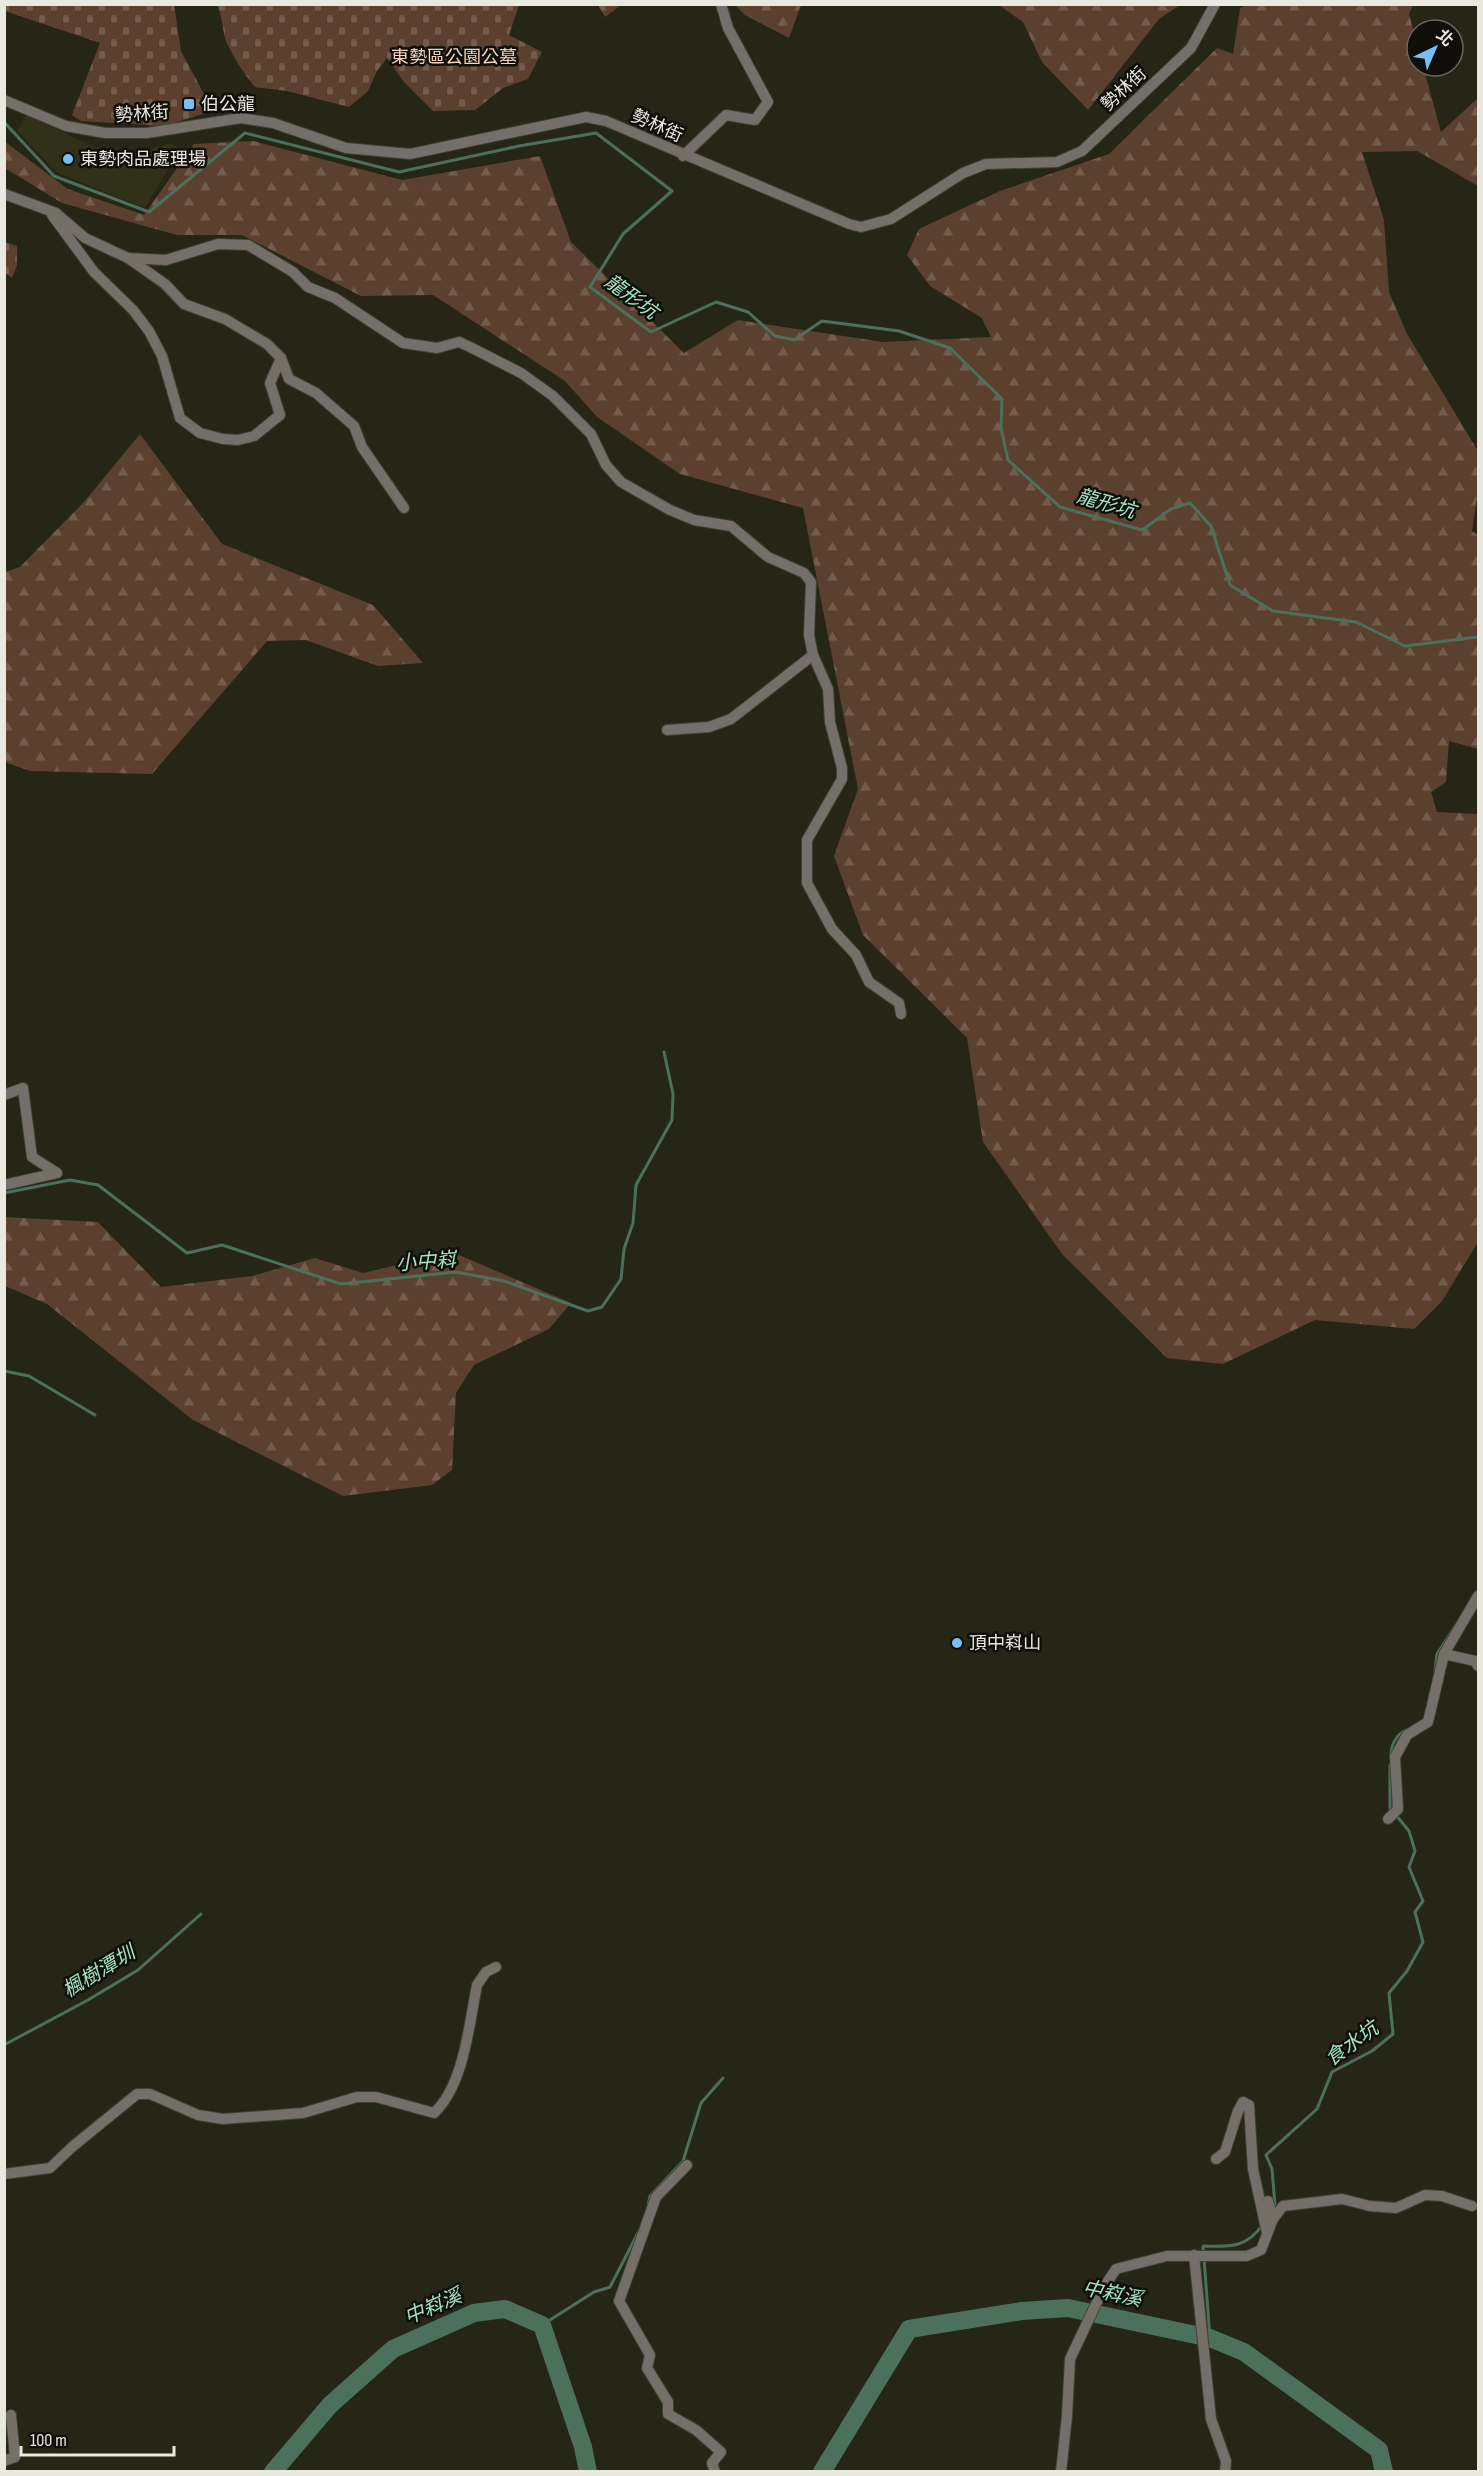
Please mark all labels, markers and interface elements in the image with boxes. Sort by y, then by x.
north arrow [1405,18,1465,78]
text: 北 [1432,26,1457,51]
park label: 東勢區公園公墓 [391,47,517,68]
street label: 勢林街 [1097,63,1151,115]
place label: 伯公龍 [201,94,255,115]
marker: 伯公龍 [182,97,196,111]
street label: 勢林街 [114,102,170,126]
street label: 勢林街 [628,105,686,147]
place label: 東勢肉品處理場 [80,149,206,170]
marker: 東勢肉品處理場 [61,152,75,166]
water label: 龍形坑 [600,270,665,326]
water label: 龍形坑 [1074,484,1141,525]
water label: 小中嵙 [395,1248,459,1276]
place label: 頂中嵙山 [969,1633,1041,1654]
marker: 頂中嵙山 [950,1636,964,1650]
water label: 楓樹潭圳 [59,1940,142,2003]
water label: 食水坑 [1321,2015,1386,2071]
water label: 中嵙溪 [1080,2276,1147,2313]
water label: 中嵙溪 [401,2283,468,2330]
scale bar [21,2419,174,2457]
text: 100 m [30,2430,67,2451]

